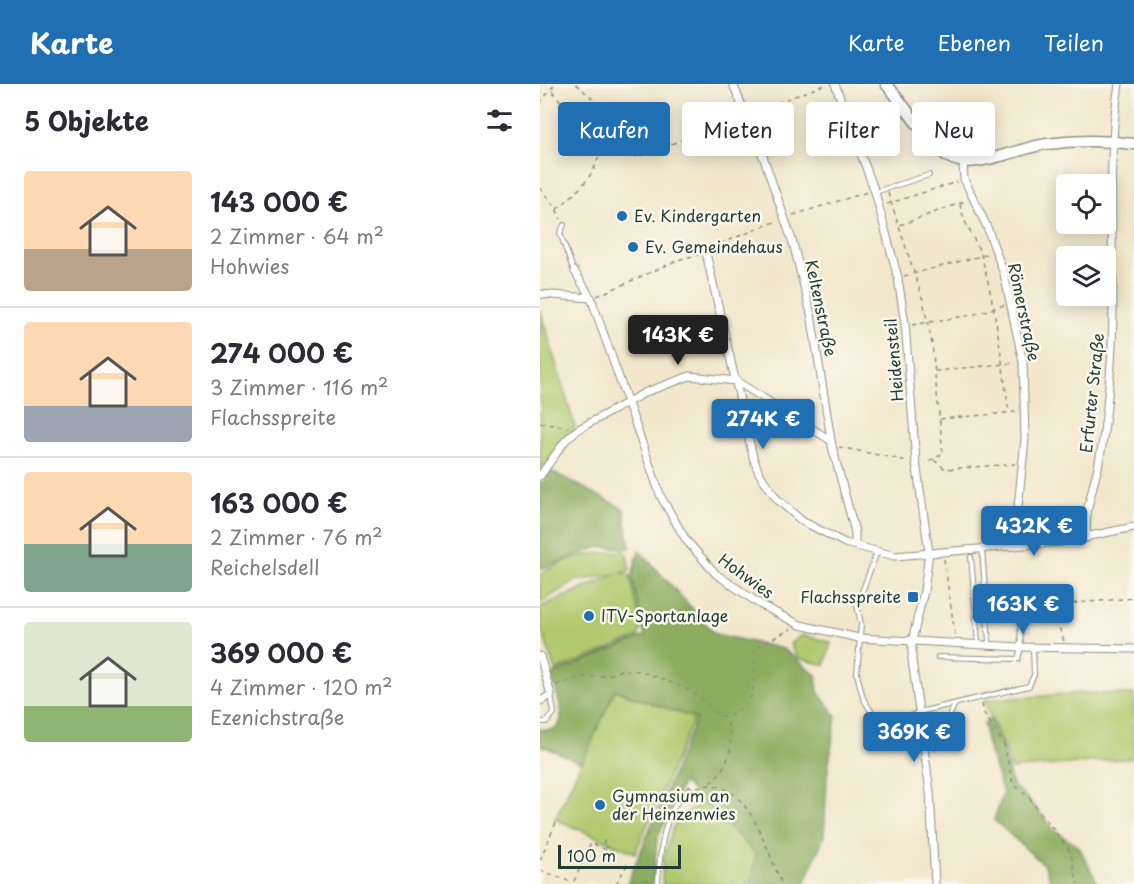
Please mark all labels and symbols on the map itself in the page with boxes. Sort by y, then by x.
place label: Ev. Kindergarten [634,203,761,227]
marker: Ev. Kindergarten [615,209,629,223]
place label: Ev. Gemeindehaus [645,234,783,258]
marker: Ev. Gemeindehaus [626,240,640,254]
street label: Keltenstraße [800,257,844,358]
street label: Römerstraße [1003,260,1047,363]
pin: 143K € [629,315,727,366]
street label: Heidensteil [877,318,909,403]
street label: Erfurter Straße [1073,332,1109,454]
pin: 274K € [714,399,812,450]
pin: 432K € [985,506,1083,557]
street label: Hohwies [714,547,779,604]
place label: Flachsspreite [800,584,901,608]
pin: 163K € [974,584,1072,635]
marker: Flachsspreite [906,590,920,604]
place label: ITV-Sportanlage [601,603,728,627]
marker: ITV-Sportanlage [582,609,596,623]
pin: 369K € [865,712,963,763]
place label: Gymnasium an der Heinzenwies [612,783,736,825]
marker: Gymnasium an der Heinzenwies [593,798,607,812]
scale bar [558,842,681,870]

